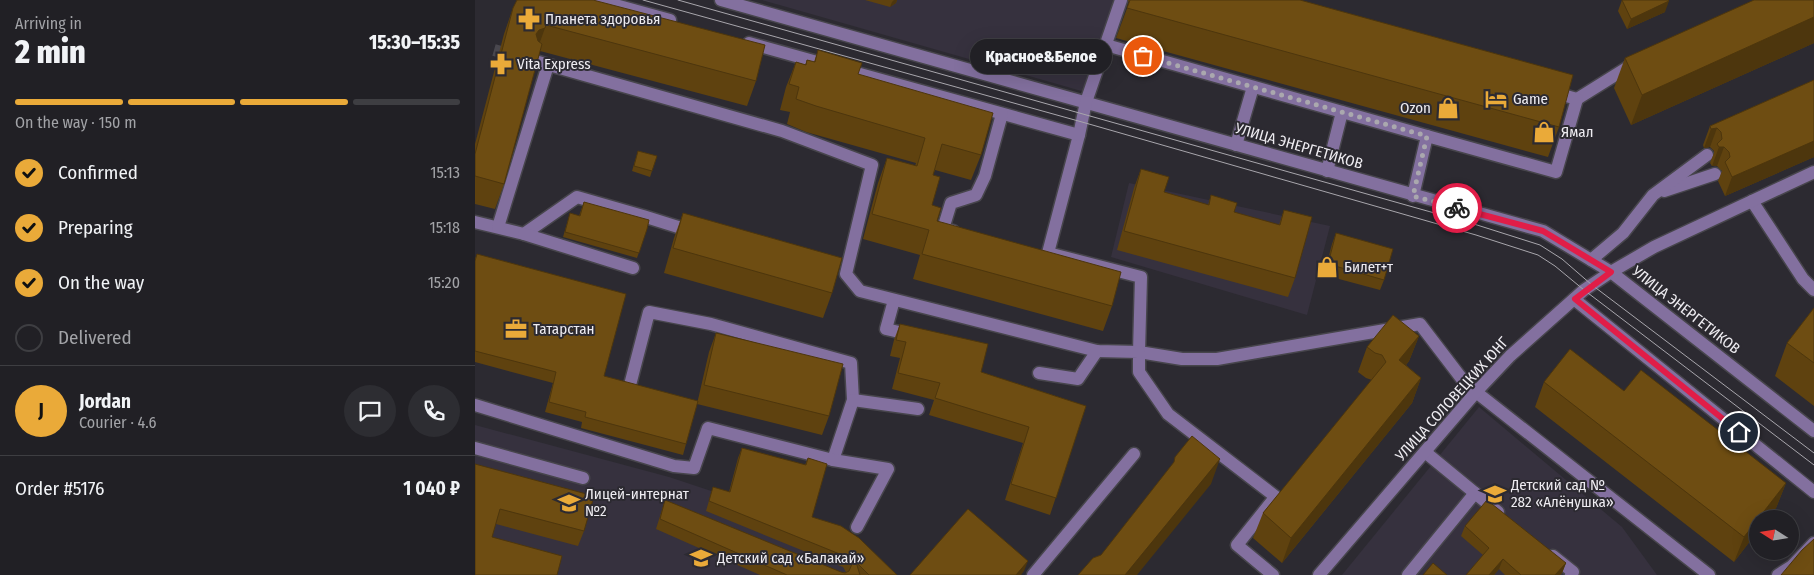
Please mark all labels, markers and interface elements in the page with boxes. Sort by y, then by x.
pharmacy icon: Планета здоровья [516,6,542,32]
place label: Планета здоровья [545,10,660,28]
text: Arriving in [15,14,82,33]
text: 15:30–15:35 [369,31,460,54]
text: 2 min [15,33,86,71]
pin [1122,35,1164,77]
callout: Красное&Белое [971,38,1113,74]
icon: bag [1129,42,1157,70]
text: Красное&Белое [985,47,1097,66]
pharmacy icon: Vita Express [488,51,514,77]
place label: Vita Express [517,55,591,73]
hotel icon: Game [1483,86,1509,112]
place label: Game [1513,90,1548,108]
shop icon: Ozon [1435,95,1461,121]
place label: Ozon [1400,99,1431,117]
text: On the way · 150 m [15,113,136,132]
street label: УЛИЦА ЭНЕРГЕТИКОВ [1232,119,1365,173]
shop icon: Ямал [1531,119,1557,145]
place label: Ямал [1561,123,1593,141]
icon: check [15,159,43,187]
text: Confirmed [58,161,138,184]
text: 15:13 [430,163,460,182]
courier [1432,183,1482,233]
icon: bike [1443,194,1471,222]
icon: check [15,214,43,242]
text: Preparing [58,216,133,239]
text: 15:18 [429,218,460,237]
shop icon: Билет+т [1314,254,1340,280]
place label: Билет+т [1344,258,1394,276]
street label: УЛИЦА ЭНЕРГЕТИКОВ [1628,262,1744,358]
icon: check [15,269,43,297]
text: On the way [58,271,144,294]
text: 15:20 [428,273,460,292]
office icon: Татарстан [503,316,529,342]
place label: Татарстан [533,320,594,338]
text: Delivered [58,326,132,349]
street label: УЛИЦА СОЛОВЕЦКИХ ЮНГ [1391,333,1512,465]
button: chat [344,385,396,437]
button: phone [408,385,460,437]
text: Jordan [79,390,131,413]
text: J [38,399,44,422]
pin [1718,411,1760,453]
text: Courier · 4.6 [79,413,157,432]
icon: home [1725,418,1753,446]
place label: Детский сад № 282 «Алёнушка» [1510,476,1614,511]
text: Order #5176 [15,477,105,500]
text: 1 040 ₽ [403,477,460,500]
school or university icon: Детский сад № 282 «Алёнушка» [1482,481,1508,507]
place label: Лицей-интернат №2 [585,485,690,520]
school or university icon: Лицей-интернат №2 [556,490,582,516]
north arrow [1749,510,1799,560]
map controls [1749,510,1799,560]
school or university icon: Детский сад «Балакай» [688,545,714,571]
place label: Детский сад «Балакай» [716,549,865,567]

